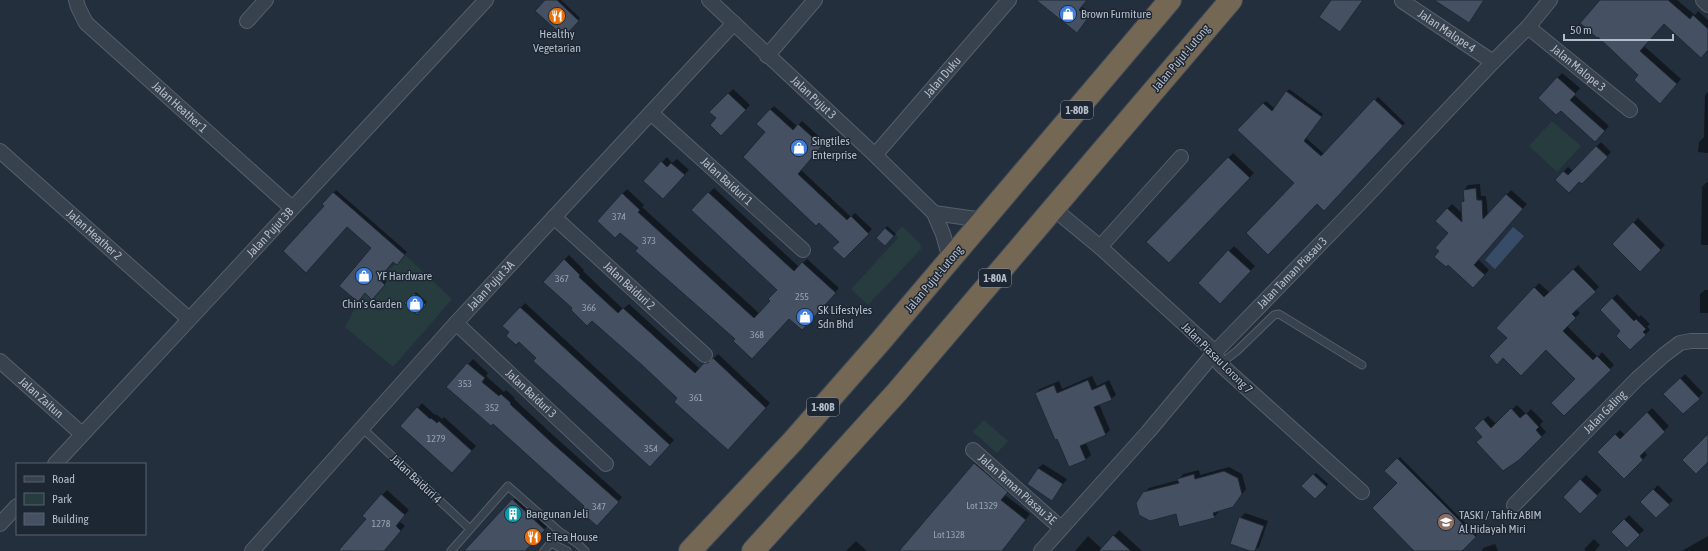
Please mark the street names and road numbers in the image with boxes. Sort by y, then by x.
street label: Jalan Malope 4 [1415,7,1479,56]
street label: Jalan Pujut-Lutong [1149,21,1213,94]
street label: Jalan Malope 3 [1548,42,1609,94]
street label: Jalan Duku [921,54,964,100]
street label: Jalan Pujut 3 [788,73,839,122]
street label: Jalan Heather 1 [149,79,210,136]
road number: 1-80B [1061,101,1093,119]
street label: Jalan Baiduri 1 [698,154,756,208]
street label: Jalan Pujut 3B [244,205,297,260]
street label: Jalan Heather 2 [64,206,125,263]
street label: Jalan Taman Piasau 3 [1254,234,1330,311]
street label: Jalan Pujut-Lutong [902,242,966,315]
street label: Jalan Pujut 3A [464,258,517,313]
street label: Jalan Baiduri 2 [601,259,658,313]
road number: 1-80A [979,269,1011,287]
street label: Jalan Piasau Lorong 7 [1179,320,1256,397]
street label: Jalan Baiduri 3 [503,366,559,421]
street label: Jalan Zaitun [16,374,66,421]
street label: Jalan Galing [1581,387,1629,436]
road number: 1-80B [807,398,839,416]
street label: Jalan Taman Piasau 3E [975,451,1059,527]
street label: Jalan Baiduri 4 [388,452,445,506]

